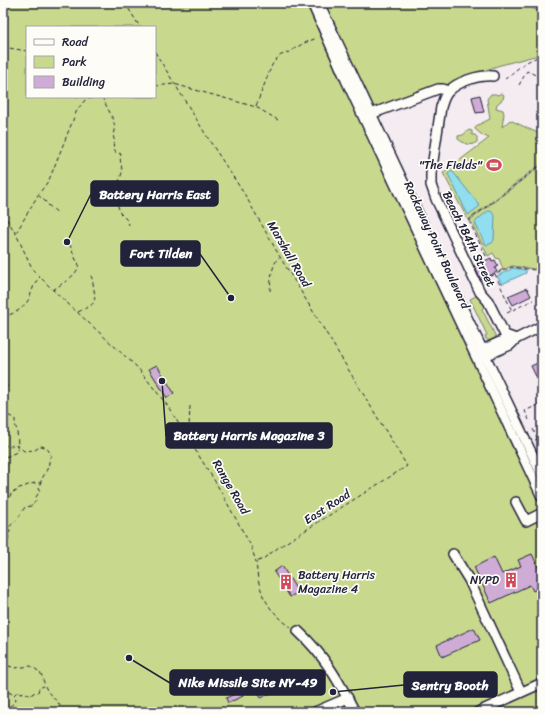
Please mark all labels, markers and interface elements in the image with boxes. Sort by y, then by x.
legend [26,26,156,98]
text: Road [62,31,89,53]
text: Park [62,51,87,73]
text: Building [62,71,105,93]
place label: "The Fields" [419,154,483,176]
sports icon: "The Fields" [485,156,503,174]
street label: Rockaway Point Boulevard [398,177,477,314]
callout: Battery Harris East [91,181,218,206]
text: Battery Harris East [99,183,211,206]
street label: Beach 184th Street [436,187,502,291]
street label: Marshall Road [261,216,317,292]
callout: Fort Tilden [121,241,200,266]
text: Fort Tilden [129,242,193,265]
callout: Battery Harris Magazine 3 [166,423,332,448]
text: Battery Harris Magazine 3 [173,424,325,447]
street label: Range Road [206,455,256,519]
street label: East Road [299,483,355,530]
place label: Battery Harris Magazine 4 [298,564,376,600]
place label: NYPD [470,569,500,591]
building icon: NYPD [502,571,520,589]
building icon: Battery Harris Magazine 4 [277,573,295,591]
callout: Nike Missile Site NY-49 [170,670,325,695]
text: Nike Missile Site NY-49 [178,671,317,694]
callout: Sentry Booth [404,672,497,697]
text: Sentry Booth [411,674,489,697]

